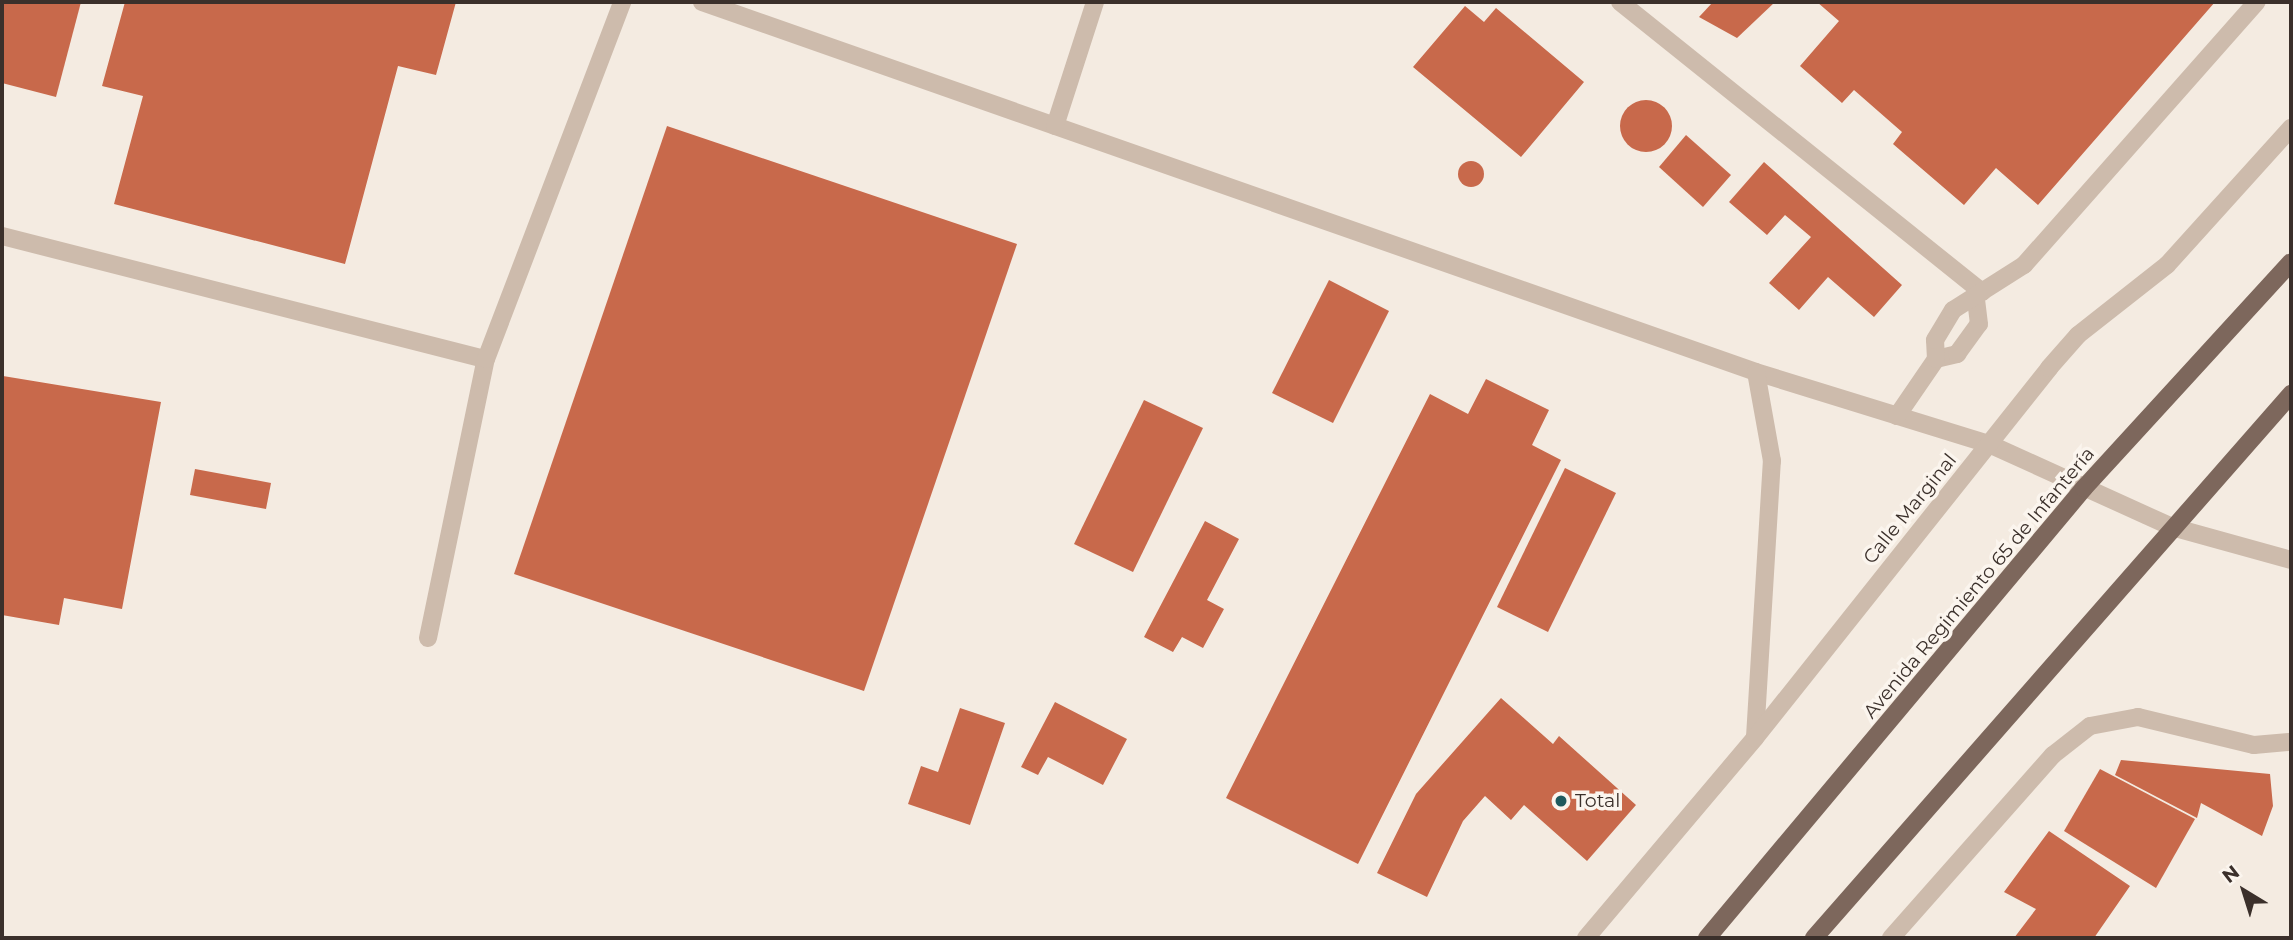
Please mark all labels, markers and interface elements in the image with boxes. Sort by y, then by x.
street label: Avenida Regimiento 65 de Infantería [1859,443,2099,723]
street label: Calle Marginal [1859,449,1961,569]
place label: Total [1575,790,1620,812]
marker: Total [1553,793,1569,809]
north arrow [2209,856,2279,926]
text: N [2218,860,2244,888]

